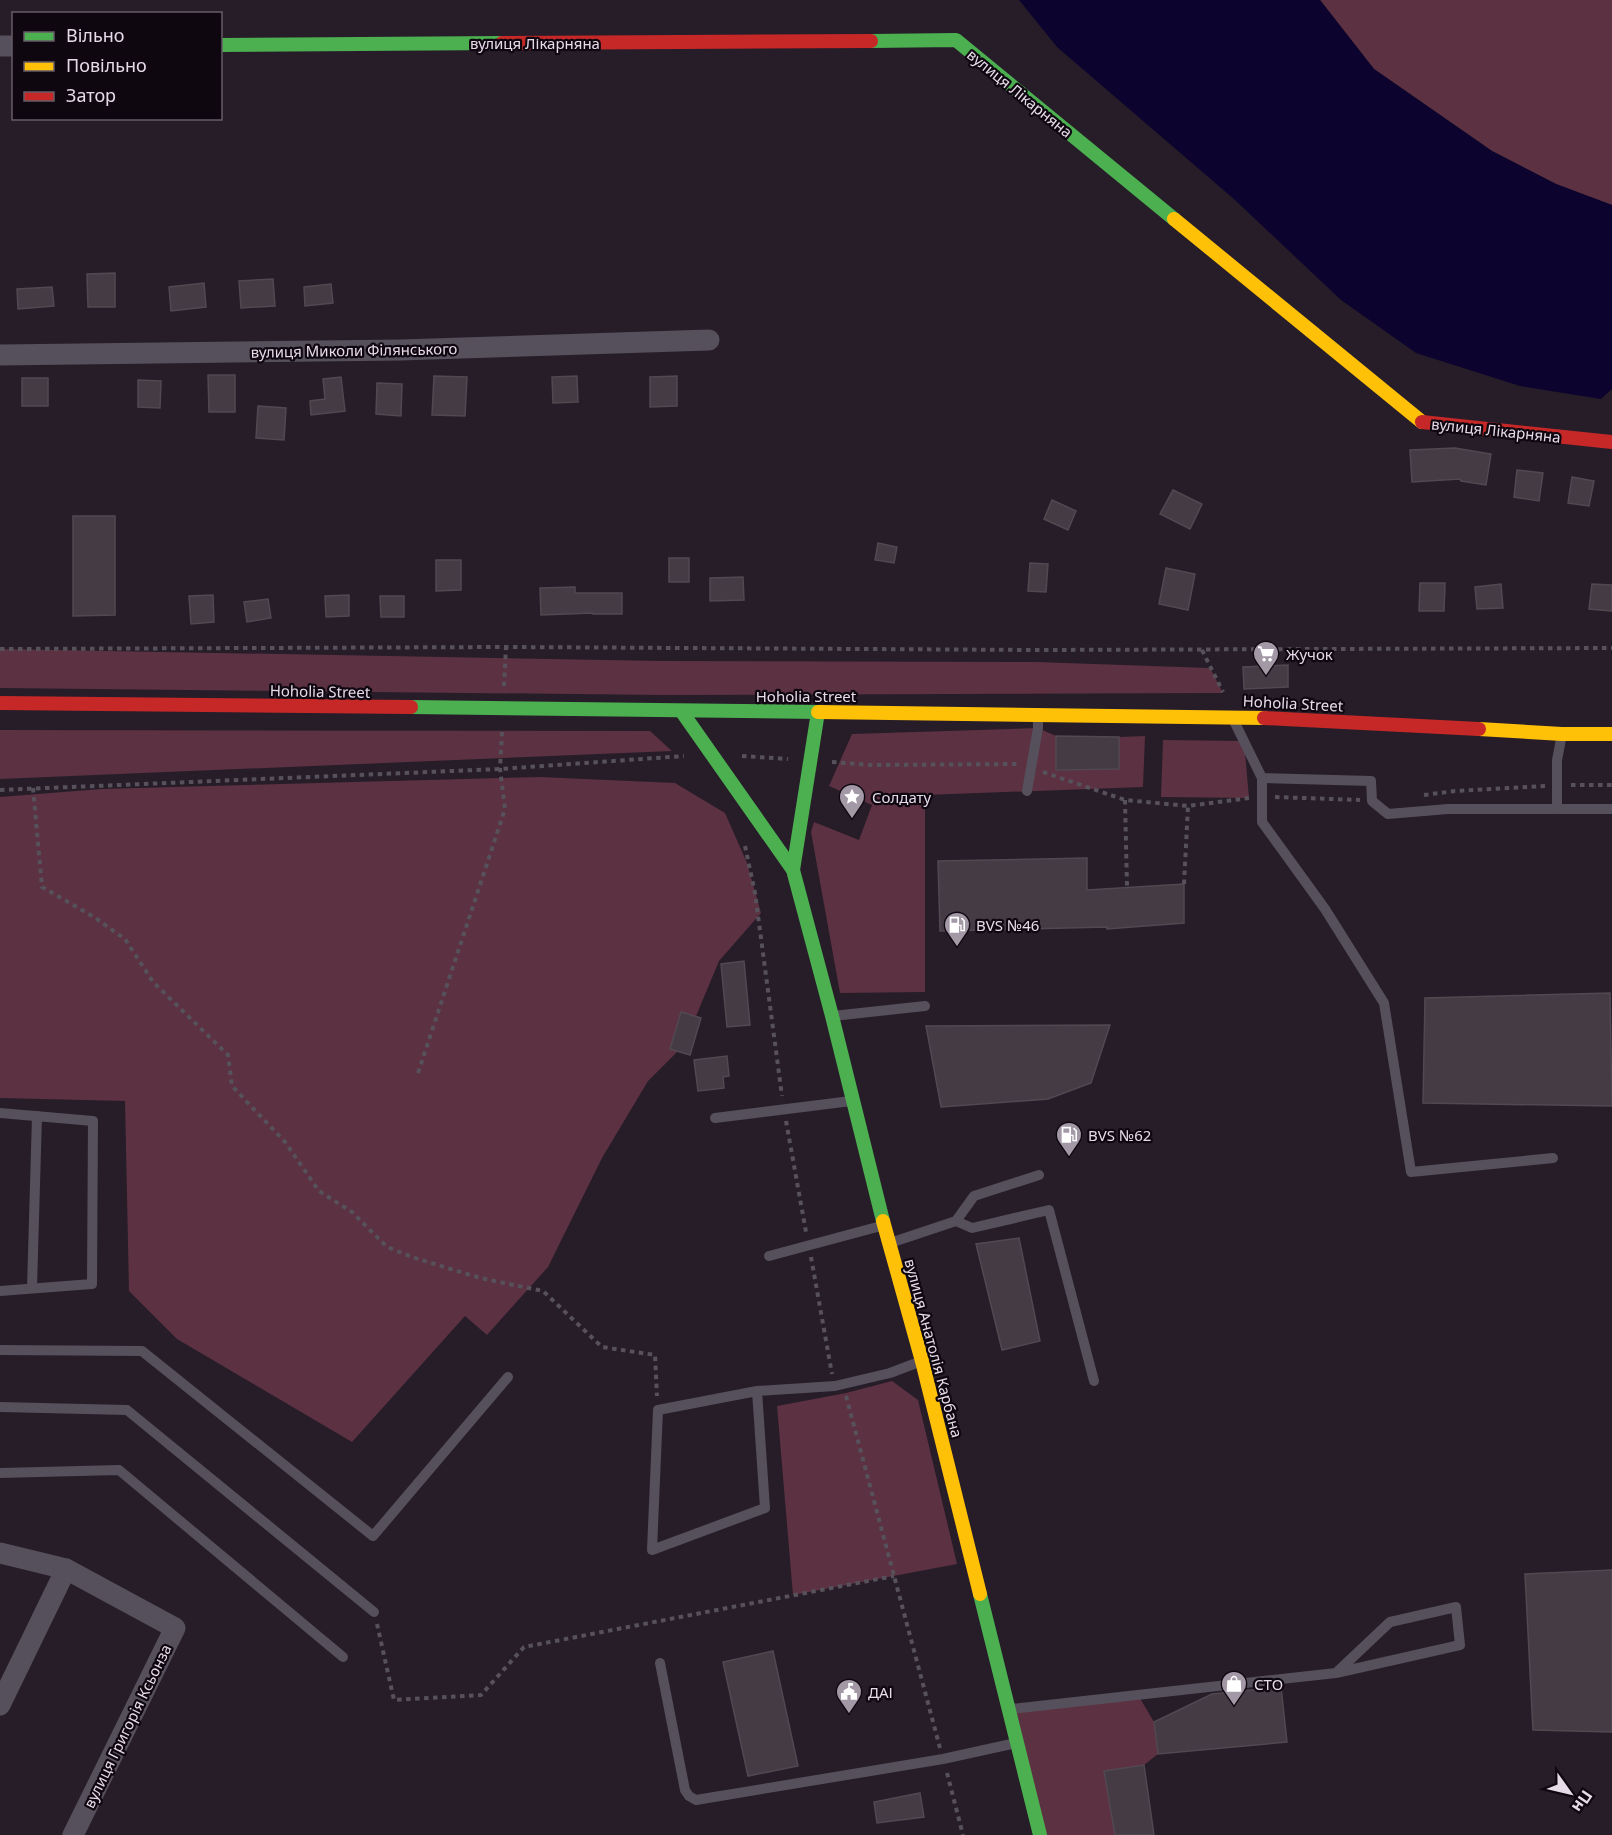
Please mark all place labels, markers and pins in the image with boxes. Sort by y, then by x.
supermarket icon: Жучок [1251,639,1281,677]
place label: Жучок [1286,644,1333,664]
place icon: Солдату [837,782,867,820]
place label: Солдату [872,787,932,807]
fuel station icon: BVS №46 [942,910,972,948]
place label: BVS №46 [976,915,1039,935]
fuel station icon: BVS №62 [1054,1120,1084,1158]
place label: BVS №62 [1088,1125,1151,1145]
shop icon: СТО [1219,1669,1249,1707]
place label: СТО [1254,1674,1283,1694]
public building icon: ДАІ [834,1677,864,1715]
place label: ДАІ [868,1682,893,1702]

